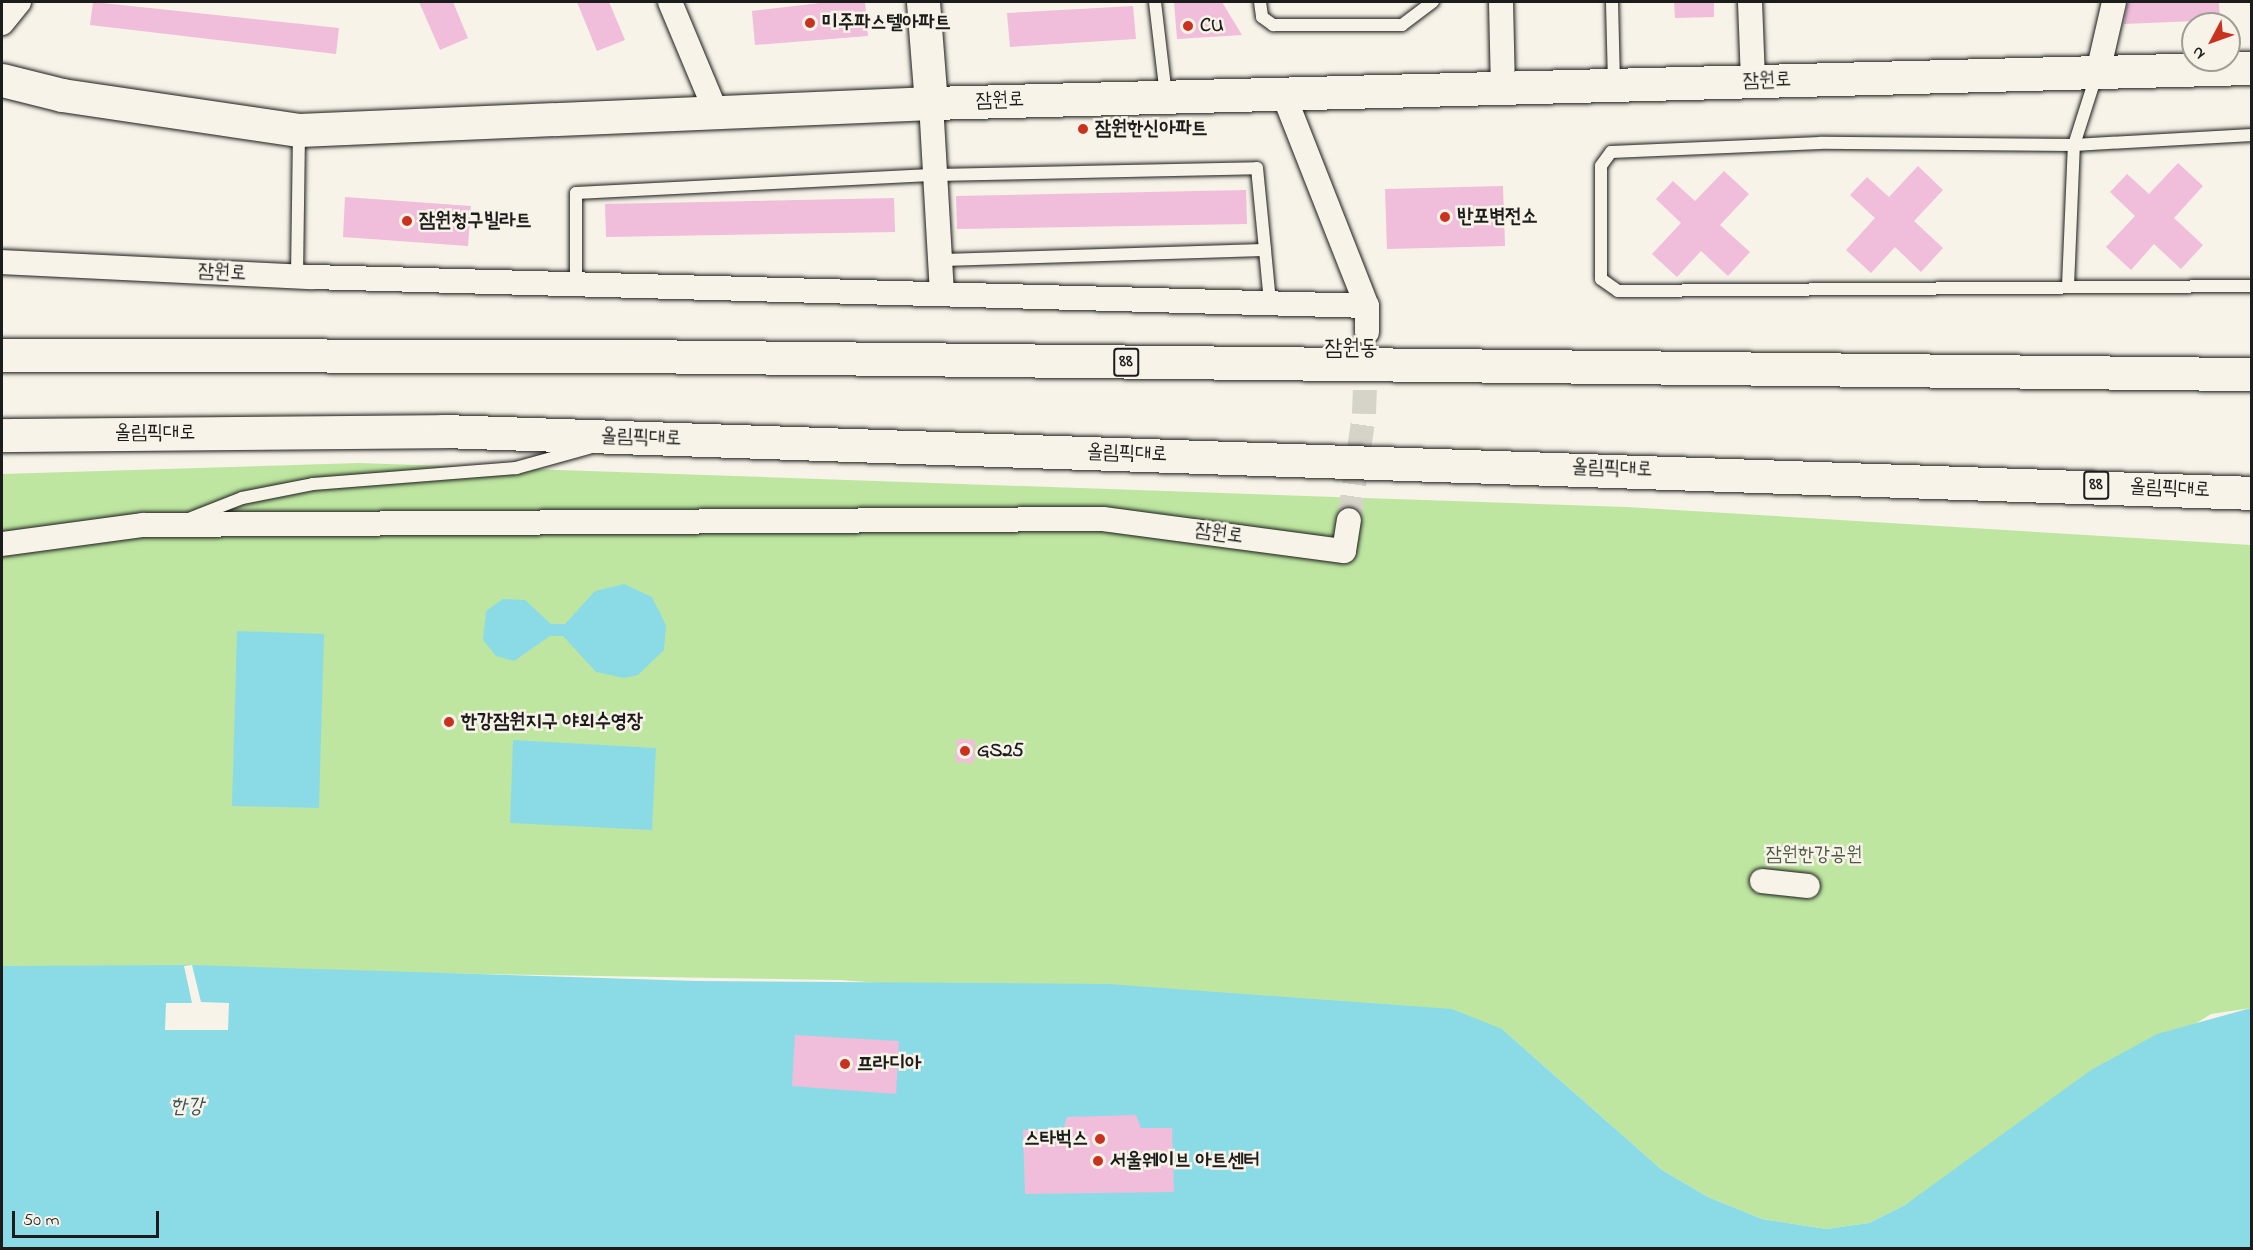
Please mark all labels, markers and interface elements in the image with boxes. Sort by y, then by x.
place label: 미주파스텔아파트 [822,11,951,35]
north arrow [2181,12,2241,72]
place label: CU [1200,14,1224,38]
marker: 미주파스텔아파트 [803,16,817,30]
marker: CU [1181,19,1195,33]
text: N [2186,41,2212,64]
street label: 잠원로 [1742,68,1792,94]
street label: 잠원로 [975,88,1025,114]
place label: 잠원한신아파트 [1095,117,1208,141]
marker: 잠원한신아파트 [1076,122,1090,136]
place label: 반포변전소 [1457,205,1537,229]
place label: 잠원청구빌라트 [419,209,532,233]
marker: 반포변전소 [1438,210,1452,224]
marker: 잠원청구빌라트 [400,214,414,228]
street label: 잠원로 [197,260,247,286]
district label: 잠원동 [1324,337,1378,363]
road number: 88 [1112,347,1140,377]
street label: 올림픽대로 [115,421,195,445]
street label: 올림픽대로 [600,425,682,451]
street label: 올림픽대로 [1086,441,1168,467]
street label: 올림픽대로 [1571,456,1653,482]
road number: 88 [2082,470,2110,500]
street label: 올림픽대로 [2129,475,2211,503]
street label: 잠원로 [1193,519,1245,549]
place label: 한강잠원지구 야외수영장 [461,710,643,734]
marker: 한강잠원지구 야외수영장 [442,715,456,729]
place label: GS25 [977,739,1024,763]
marker: GS25 [958,744,972,758]
park label: 잠원한강공원 [1766,843,1862,867]
place label: 프라디아 [857,1052,921,1076]
marker: 프라디아 [838,1057,852,1071]
water label: 한강 [170,1094,204,1120]
place label: 스타벅스 [1024,1127,1088,1151]
marker: 스타벅스 [1093,1132,1107,1146]
place label: 서울웨이브 아트센터 [1110,1149,1260,1173]
marker: 서울웨이브 아트센터 [1091,1154,1105,1168]
scale bar [15,1199,162,1237]
text: 50 m [23,1208,60,1234]

